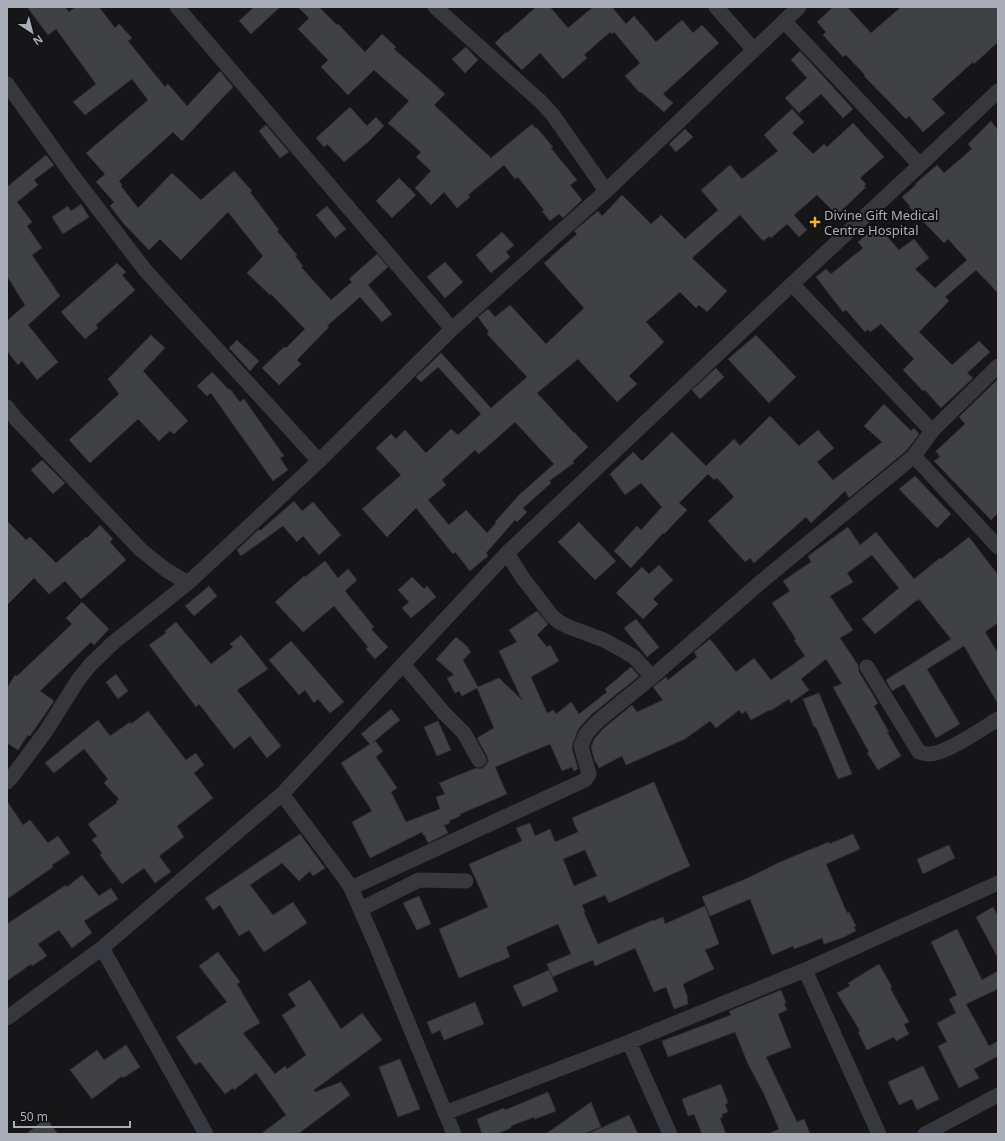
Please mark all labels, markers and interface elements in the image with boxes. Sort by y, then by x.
north arrow [12,12,52,52]
text: N [30,32,46,49]
place label: Divine Gift Medical Centre Hospital [824,206,938,239]
marker: Divine Gift Medical Centre Hospital [809,216,821,228]
scale bar [14,1103,130,1129]
text: 50 m [20,1108,48,1125]

